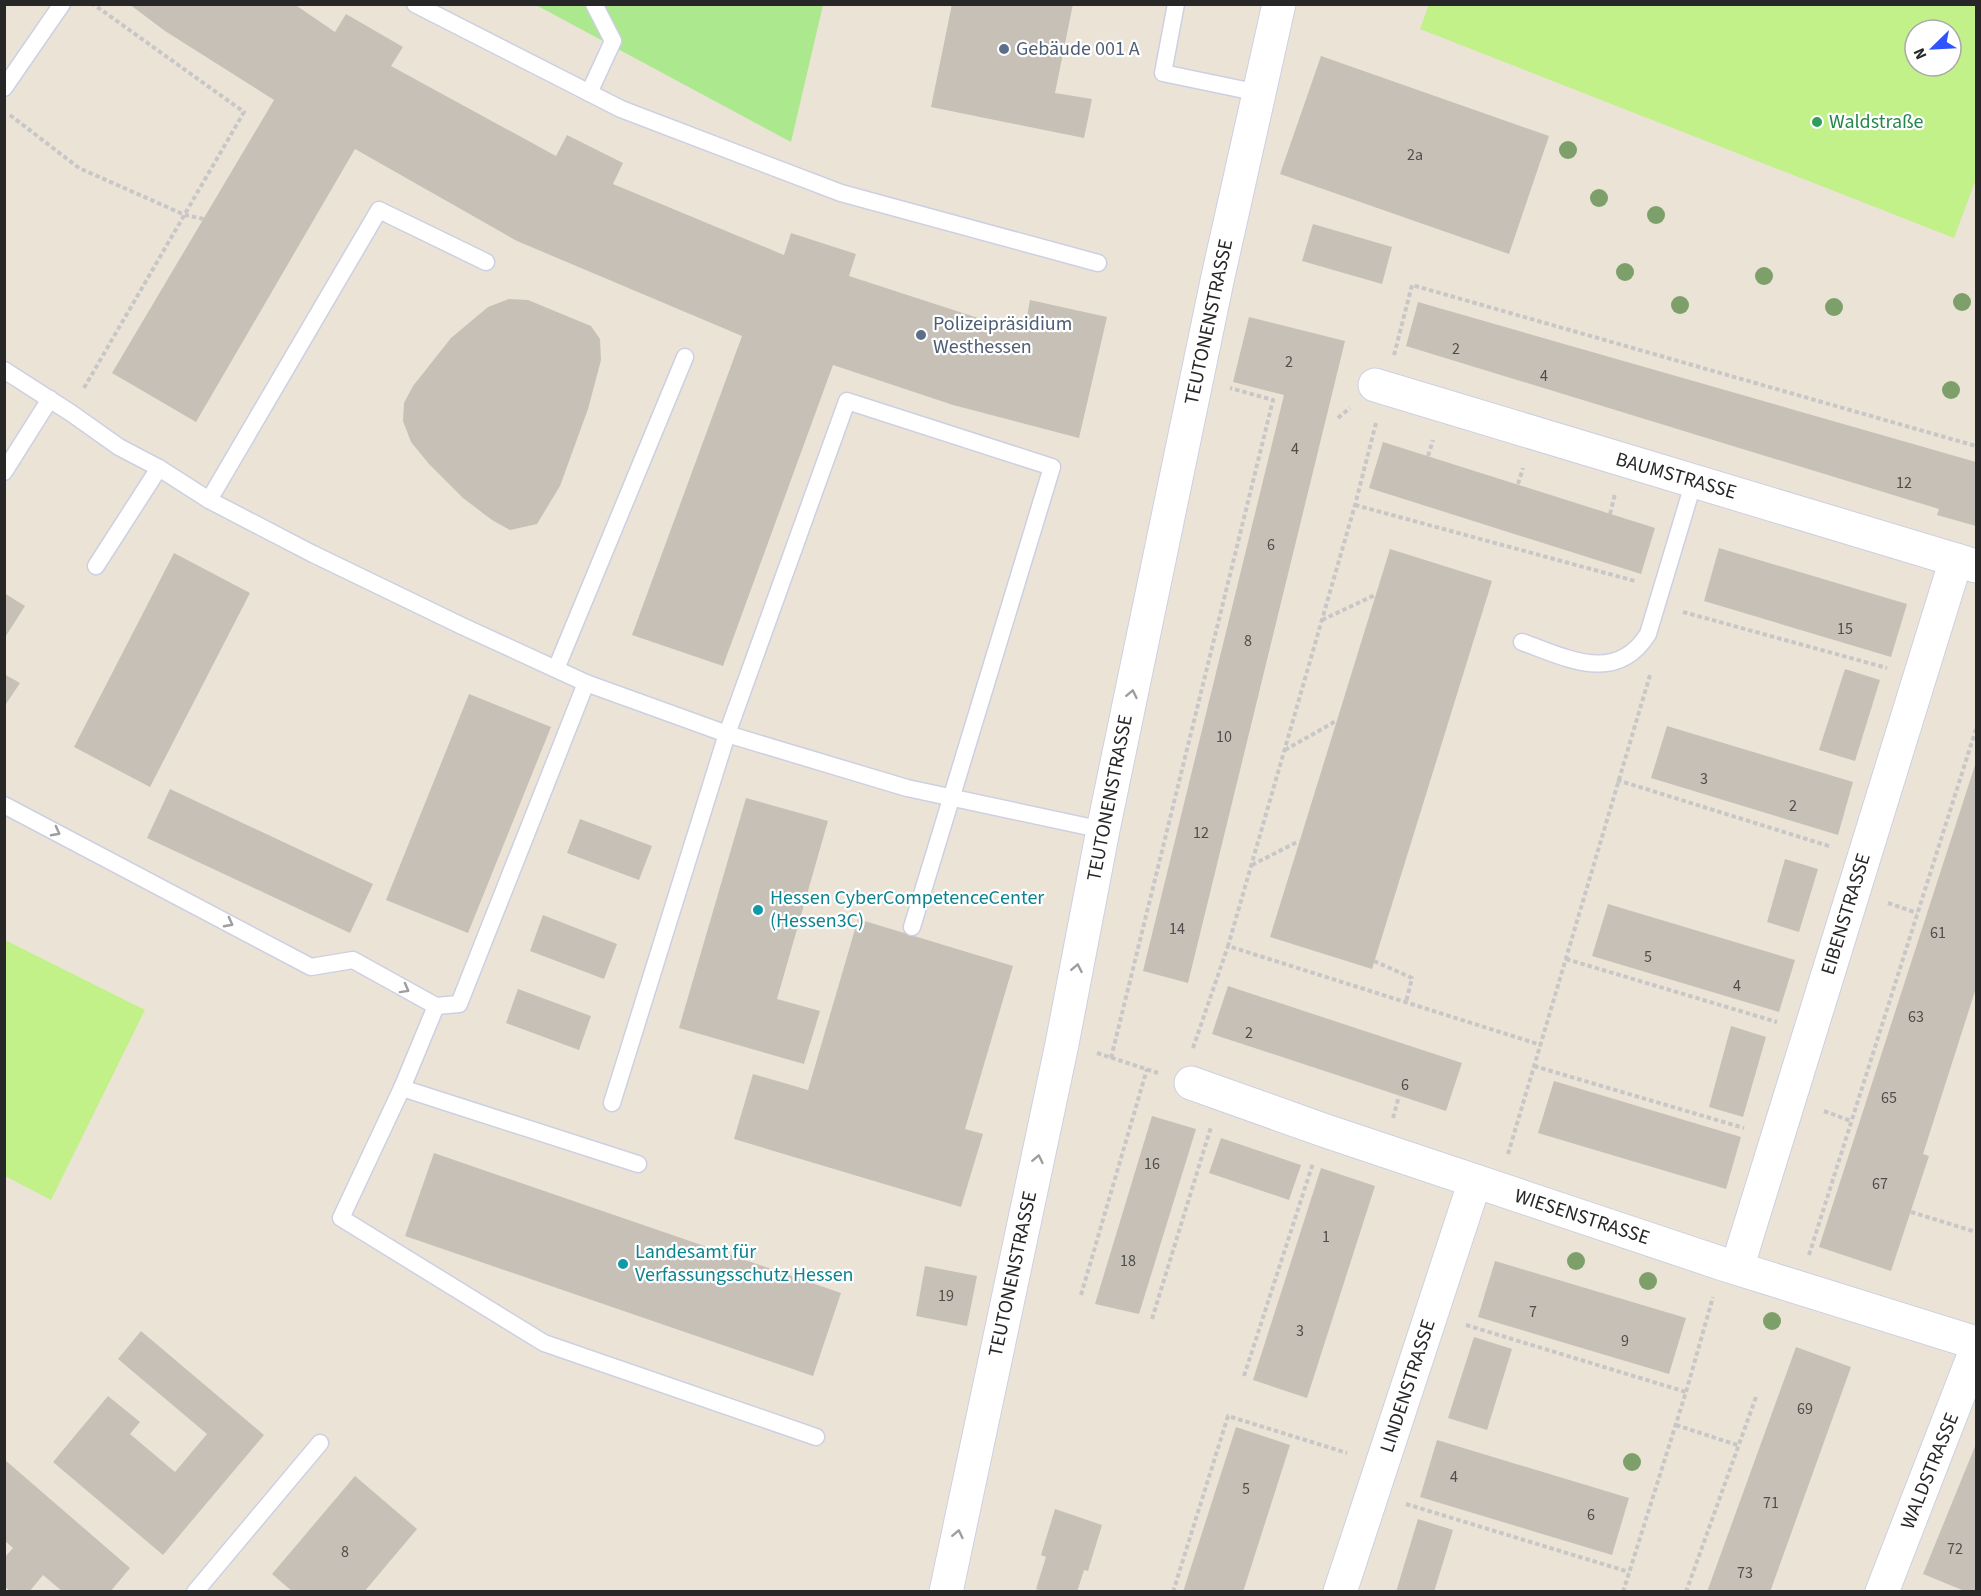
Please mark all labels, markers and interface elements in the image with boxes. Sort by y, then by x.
north arrow [1903,18,1963,78]
place label: Gebäude 001 A [1016,35,1140,63]
marker: Gebäude 001 A [997,42,1011,56]
text: N [1908,44,1932,63]
place label: Waldstraße [1829,108,1923,136]
marker: Waldstraße [1810,115,1824,129]
house number: 2a [1407,144,1423,166]
street label: TEUTONENSTRASSE [1178,236,1240,408]
place label: Polizeipräsidium Westhessen [933,310,1072,361]
marker: Polizeipräsidium Westhessen [914,328,928,342]
house number: 2 [1452,338,1460,360]
house number: 2 [1285,351,1293,373]
house number: 4 [1540,365,1548,387]
house number: 4 [1291,438,1299,460]
street label: BAUMSTRASSE [1612,445,1740,507]
house number: 12 [1896,472,1912,494]
house number: 6 [1267,534,1275,556]
house number: 15 [1837,618,1853,640]
house number: 8 [1244,630,1252,652]
one-way arrow [1124,689,1137,699]
street label: TEUTONENSTRASSE [1080,712,1140,884]
house number: 10 [1216,726,1232,748]
house number: 3 [1700,768,1708,790]
house number: 2 [1789,795,1797,817]
house number: 12 [1193,822,1209,844]
one-way arrow [50,825,60,836]
street label: EIBENSTRASSE [1814,850,1878,978]
place label: Hessen CyberCompetenceCenter (Hessen3C) [770,884,1044,935]
marker: Hessen CyberCompetenceCenter (Hessen3C) [751,903,765,917]
one-way arrow [222,916,233,927]
house number: 14 [1169,918,1185,940]
house number: 61 [1930,922,1946,944]
house number: 5 [1644,946,1652,968]
one-way arrow [1070,963,1083,973]
house number: 4 [1733,975,1741,997]
one-way arrow [398,982,409,993]
house number: 63 [1908,1006,1924,1028]
house number: 2 [1245,1022,1253,1044]
house number: 6 [1401,1074,1409,1096]
house number: 65 [1881,1087,1897,1109]
house number: 16 [1144,1153,1160,1175]
one-way arrow [1031,1154,1044,1164]
house number: 67 [1872,1173,1888,1195]
street label: WIESENSTRASSE [1511,1182,1653,1252]
street label: TEUTONENSTRASSE [982,1188,1044,1360]
house number: 1 [1322,1226,1330,1248]
place label: Landesamt für Verfassungsschutz Hessen [635,1238,854,1289]
house number: 18 [1120,1250,1136,1272]
marker: Landesamt für Verfassungsschutz Hessen [616,1257,630,1271]
house number: 19 [938,1285,954,1307]
house number: 7 [1529,1301,1537,1323]
street label: LINDENSTRASSE [1373,1316,1443,1456]
house number: 3 [1296,1320,1304,1342]
house number: 9 [1621,1330,1629,1352]
house number: 69 [1797,1398,1813,1420]
street label: WALDSTRASSE [1894,1409,1966,1533]
house number: 4 [1450,1466,1458,1488]
house number: 5 [1242,1478,1250,1500]
house number: 71 [1763,1492,1779,1514]
house number: 6 [1587,1504,1595,1526]
one-way arrow [951,1530,964,1540]
house number: 72 [1947,1538,1963,1560]
house number: 8 [341,1541,349,1563]
house number: 73 [1737,1562,1753,1584]

